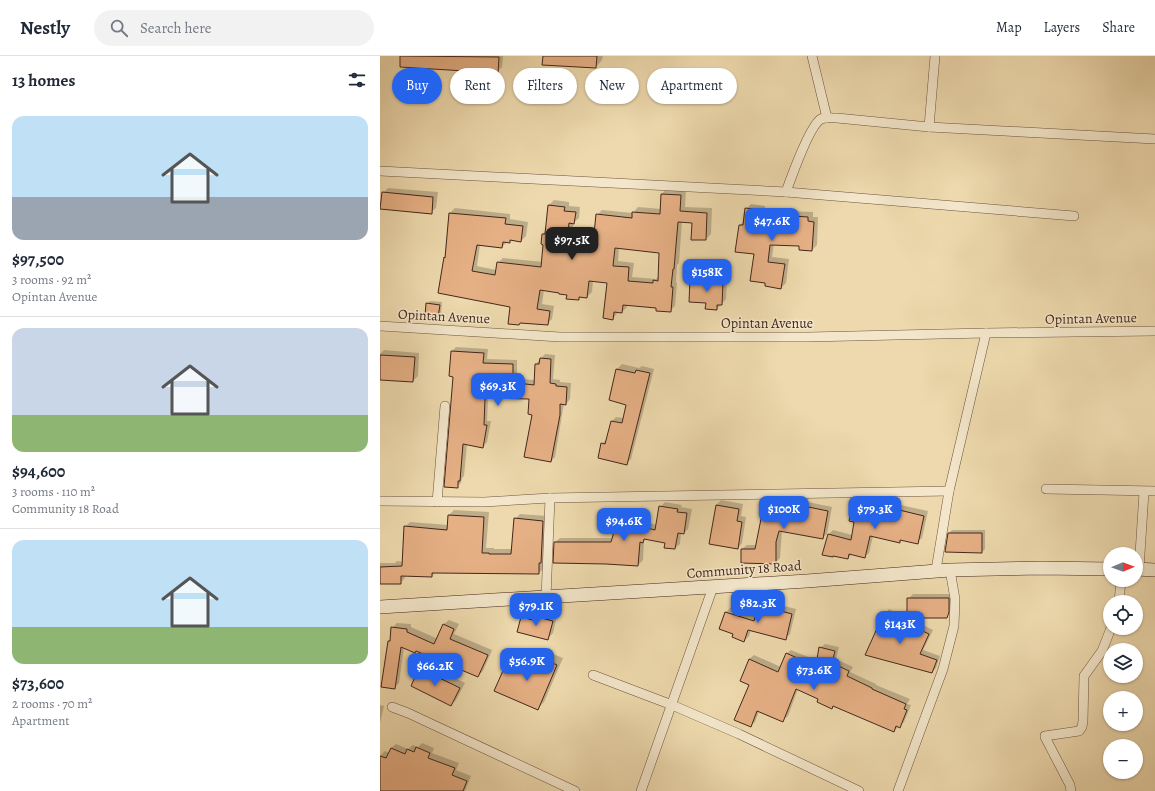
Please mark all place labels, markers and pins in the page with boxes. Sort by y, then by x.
pin: $47.6K [739,208,805,242]
pin: $97.5K [539,227,605,261]
pin: $158K [679,259,735,293]
pin: $69.3K [465,373,531,407]
pin: $100K [756,496,812,530]
pin: $79.3K [842,496,908,530]
pin: $94.6K [591,508,657,542]
pin: $82.3K [725,590,791,624]
pin: $79.1K [503,593,569,627]
pin: $143K [872,611,928,645]
pin: $56.9K [494,648,560,682]
pin: $66.2K [402,653,468,687]
pin: $73.6K [781,657,847,691]

